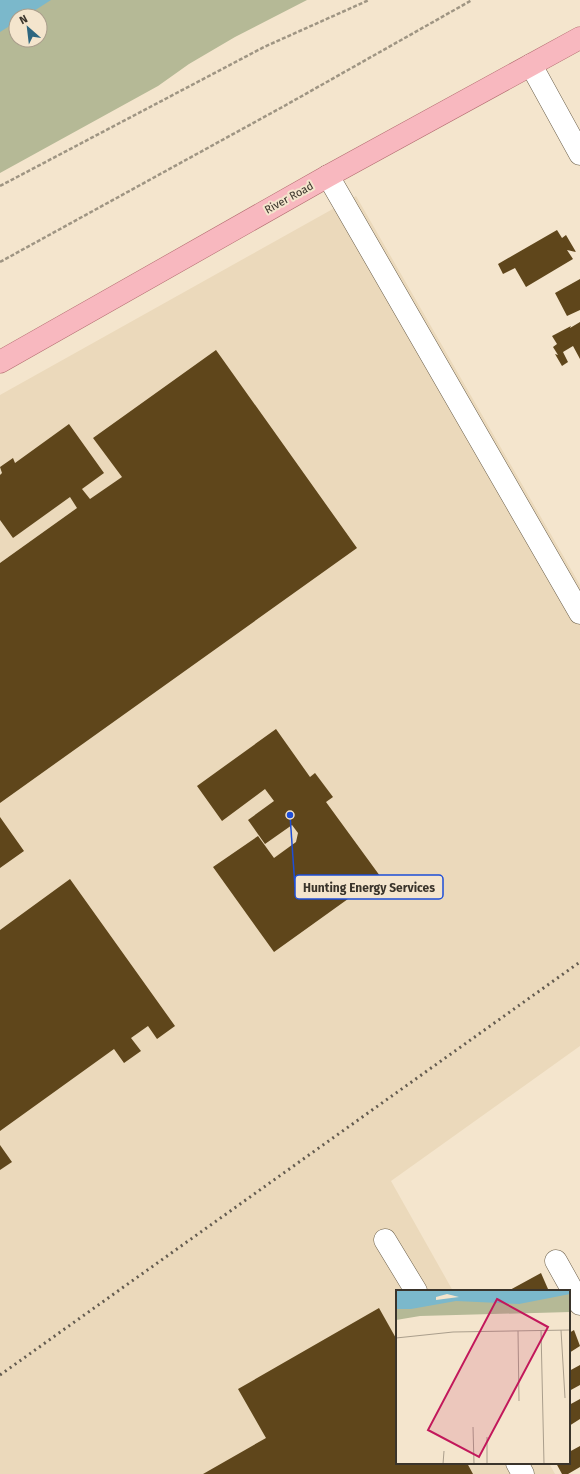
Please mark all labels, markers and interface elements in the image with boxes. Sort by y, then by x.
north arrow [8,8,48,48]
text: N [17,12,30,27]
street label: River Road [262,179,316,217]
callout: Hunting Energy Services [295,875,443,899]
text: Hunting Energy Services [303,881,435,895]
inset map [396,1290,570,1464]

